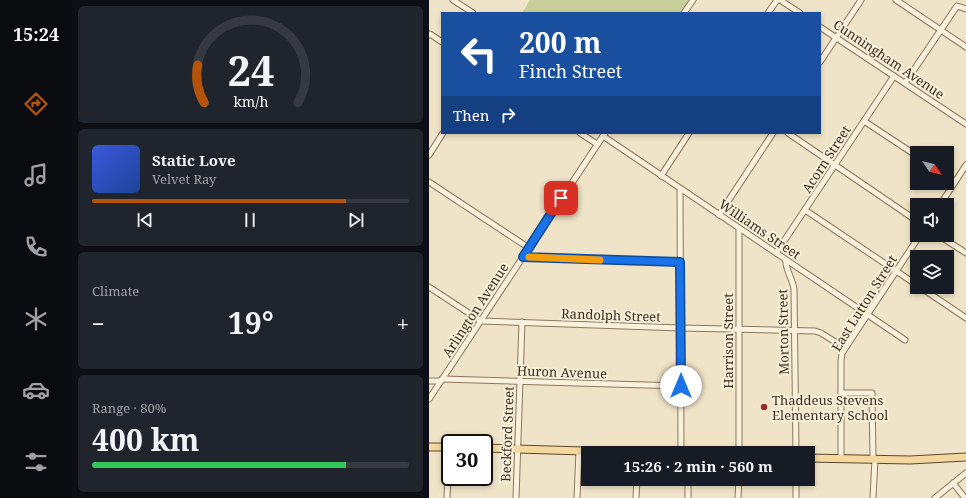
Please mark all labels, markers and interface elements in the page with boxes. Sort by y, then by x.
street label: Cunningham Avenue [830,15,948,103]
text: 15:24 [13,22,59,46]
text: 200 m [519,23,601,61]
icon: left [453,28,505,80]
text: 24 [227,41,274,97]
text: Finch Street [519,59,622,83]
icon: directions [22,90,50,118]
text: km/h [233,91,268,110]
icon: right [497,104,519,126]
text: Then [453,105,489,125]
street label: Acorn Street [797,121,855,196]
north arrow [910,146,954,190]
map controls [910,146,954,294]
text: Static Love [152,150,236,170]
icon: music [22,161,50,189]
text: Velvet Ray [152,170,216,188]
pin [544,181,578,215]
icon: arrive [550,187,572,209]
street label: Williams Street [716,195,805,263]
button: sound [910,198,954,242]
icon: previous [134,209,156,231]
icon: pause [239,209,261,231]
icon: next [345,209,367,231]
icon: phone [22,233,50,261]
button: layers [910,250,954,294]
street label: East Lutton Street [827,251,901,355]
street label: Arlington Avenue [438,259,512,361]
text: Climate [92,282,139,300]
street label: Morton Street [773,288,793,375]
street label: Harrison Street [719,293,737,389]
text: 19° [228,302,274,343]
street label: Randolph Street [561,304,662,326]
icon: climate [22,305,50,333]
text: − [92,308,105,338]
text: + [397,308,409,338]
street label: Huron Avenue [517,361,608,383]
position arrow [660,365,702,407]
icon: car [22,376,50,404]
street label: Beckford Street [496,386,518,482]
place label: Thaddeus Stevens Elementary School [772,391,888,424]
text: Range · 80% [92,399,166,417]
marker: Thaddeus Stevens Elementary School [759,402,769,412]
text: 400 km [92,419,199,460]
speed limit sign: 30 [441,434,493,486]
icon: filters [22,448,50,476]
text: 15:26 · 2 min · 560 m [623,456,773,476]

